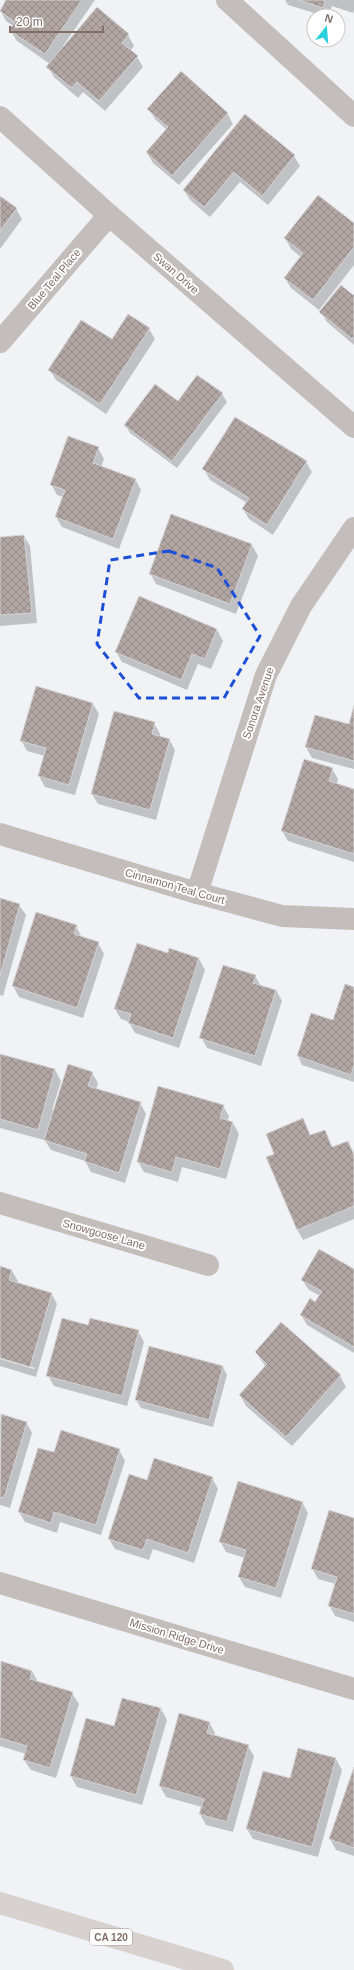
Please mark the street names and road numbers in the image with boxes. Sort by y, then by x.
street label: Blue Teal Place [25,246,83,312]
street label: Swan Drive [151,250,201,296]
street label: Sonora Avenue [240,666,276,740]
street label: Cinnamon Teal Court [124,866,226,906]
street label: Snowgoose Lane [61,1217,147,1251]
street label: Mission Ridge Drive [128,1616,226,1656]
road number: CA 120 [90,1929,132,1945]

